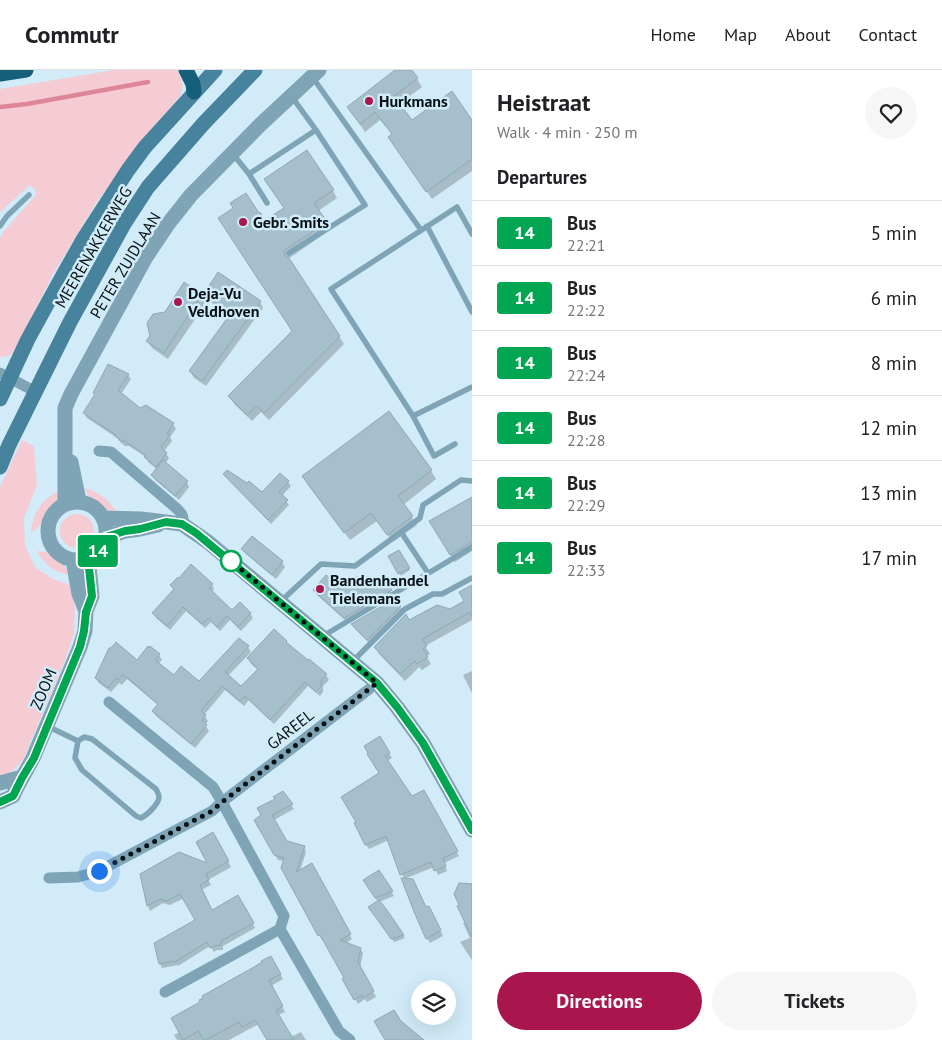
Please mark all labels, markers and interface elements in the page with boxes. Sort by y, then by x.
text: Commutr [25,19,119,50]
text: Home [650,23,696,46]
text: Map [724,23,757,46]
text: About [785,23,831,46]
text: Contact [859,23,917,46]
text: Heistraat [497,87,590,118]
button: heart [865,87,917,139]
place label: Hurkmans [379,91,448,111]
marker: Hurkmans [363,95,375,107]
text: Walk · 4 min · 250 m [497,122,637,142]
text: Departures [497,165,587,189]
street label: MEERENAKKERWEG [50,183,136,311]
street label: PETER ZUIDLAAN [85,208,165,322]
text: Bus [567,211,596,235]
place label: Gebr. Smits [253,212,329,232]
marker: Gebr. Smits [237,216,249,228]
text: 14 [514,221,535,244]
text: 5 min [871,221,917,245]
text: 22:21 [567,235,605,255]
text: Bus [567,276,596,300]
place label: Deja-Vu Veldhoven [187,283,259,321]
text: 14 [514,286,535,309]
text: 6 min [871,286,917,310]
marker: Deja-Vu Veldhoven [172,296,184,308]
text: 22:22 [567,300,605,320]
text: Bus [567,341,596,365]
text: 14 [514,351,535,374]
text: 8 min [871,351,917,375]
text: 22:24 [567,365,605,385]
text: Bus [567,406,596,430]
text: 14 [514,416,535,439]
text: 12 min [860,416,917,440]
text: 22:28 [567,430,605,450]
text: Bus [567,471,596,495]
text: 14 [514,481,535,504]
text: 13 min [860,481,917,505]
text: 22:29 [567,495,605,515]
line badge: 14 [76,535,120,567]
text: Bus [567,536,596,560]
text: 14 [88,539,108,562]
text: 14 [514,546,535,569]
text: 17 min [861,546,917,570]
unlabelled marker [220,550,242,572]
text: 22:33 [567,560,605,580]
place label: Bandenhandel Tielemans [330,570,429,608]
marker: Bandenhandel Tielemans [314,583,326,595]
street label: ZOOM [25,665,61,713]
street label: GAREEL [263,704,317,754]
your location [87,859,112,884]
button: Directions [497,972,702,1030]
button: Tickets [712,972,917,1030]
map controls [411,980,456,1025]
button: layers [411,980,456,1025]

